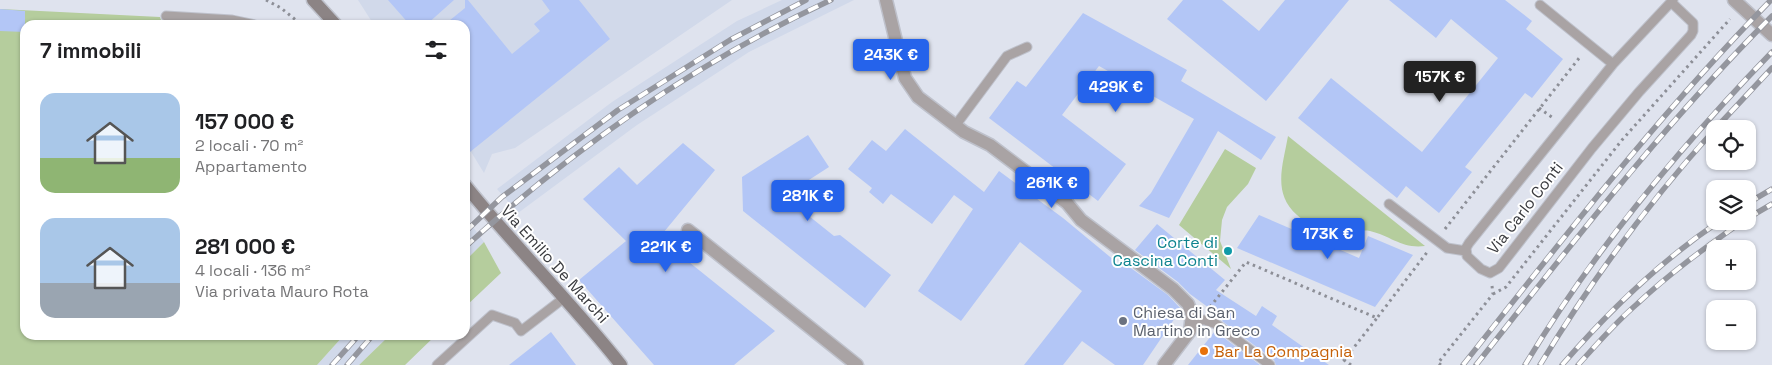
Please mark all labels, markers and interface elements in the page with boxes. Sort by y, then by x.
icon: filters [422,36,450,64]
text: 7 immobili [40,37,141,64]
pin: 243K € [850,38,932,81]
text: 243K € [864,44,918,65]
pin: 157K € [1399,61,1481,103]
text: 157K € [1415,66,1465,87]
pin: 429K € [1075,70,1157,113]
text: 429K € [1089,76,1143,97]
text: 157 000 € [195,108,294,135]
icon: home [80,113,140,173]
map controls [1706,120,1756,350]
button: locate [1706,120,1756,170]
text: 2 locali · 70 m² [195,135,303,156]
text: Appartamento [195,156,307,177]
street label: Via Carlo Conti [1482,158,1568,258]
pin: 261K € [1011,166,1093,209]
text: 261K € [1026,172,1078,193]
pin: 281K € [767,180,849,222]
button: layers [1706,180,1756,230]
text: 281K € [782,185,834,206]
street label: Via Emilio De Marchi [496,201,614,327]
pin: 173K € [1287,218,1369,260]
text: 173K € [1303,223,1353,244]
pin: 221K € [625,230,707,273]
place label: Corte di Cascina Conti [1113,232,1218,271]
text: 281 000 € [195,233,295,260]
text: 221K € [640,236,692,257]
icon: home [80,238,140,298]
button: + [1706,240,1756,290]
marker: Corte di Cascina Conti [1222,245,1234,257]
text: 4 locali · 136 m² [195,260,311,281]
text: Via privata Mauro Rota [195,281,369,302]
button: − [1706,300,1756,350]
place label: Chiesa di San Martino in Greco [1133,302,1260,341]
marker: Chiesa di San Martino in Greco [1117,315,1129,327]
place label: Bar La Compagnia [1214,341,1352,362]
marker: Bar La Compagnia [1198,345,1210,357]

